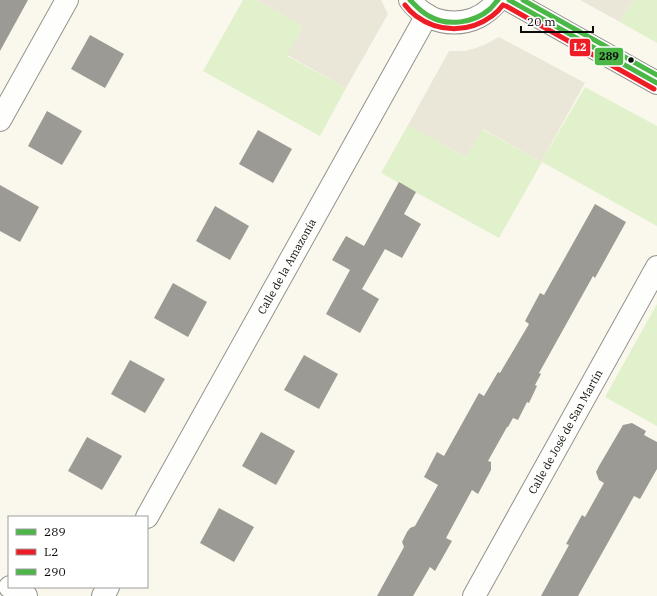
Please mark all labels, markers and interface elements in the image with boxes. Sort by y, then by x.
scale bar [521,8,593,34]
text: 20 m [527,14,556,29]
line badge: L2 [569,38,591,57]
text: L2 [573,40,587,54]
line badge: 289 [594,47,624,66]
text: 289 [599,49,619,63]
unlabelled marker [626,55,636,65]
street label: Calle de la Amazonía [255,216,319,317]
street label: Calle de José de San Martín [525,367,606,497]
legend [8,516,148,588]
text: 289 [44,524,66,539]
text: L2 [44,544,58,559]
text: 290 [44,564,66,579]

